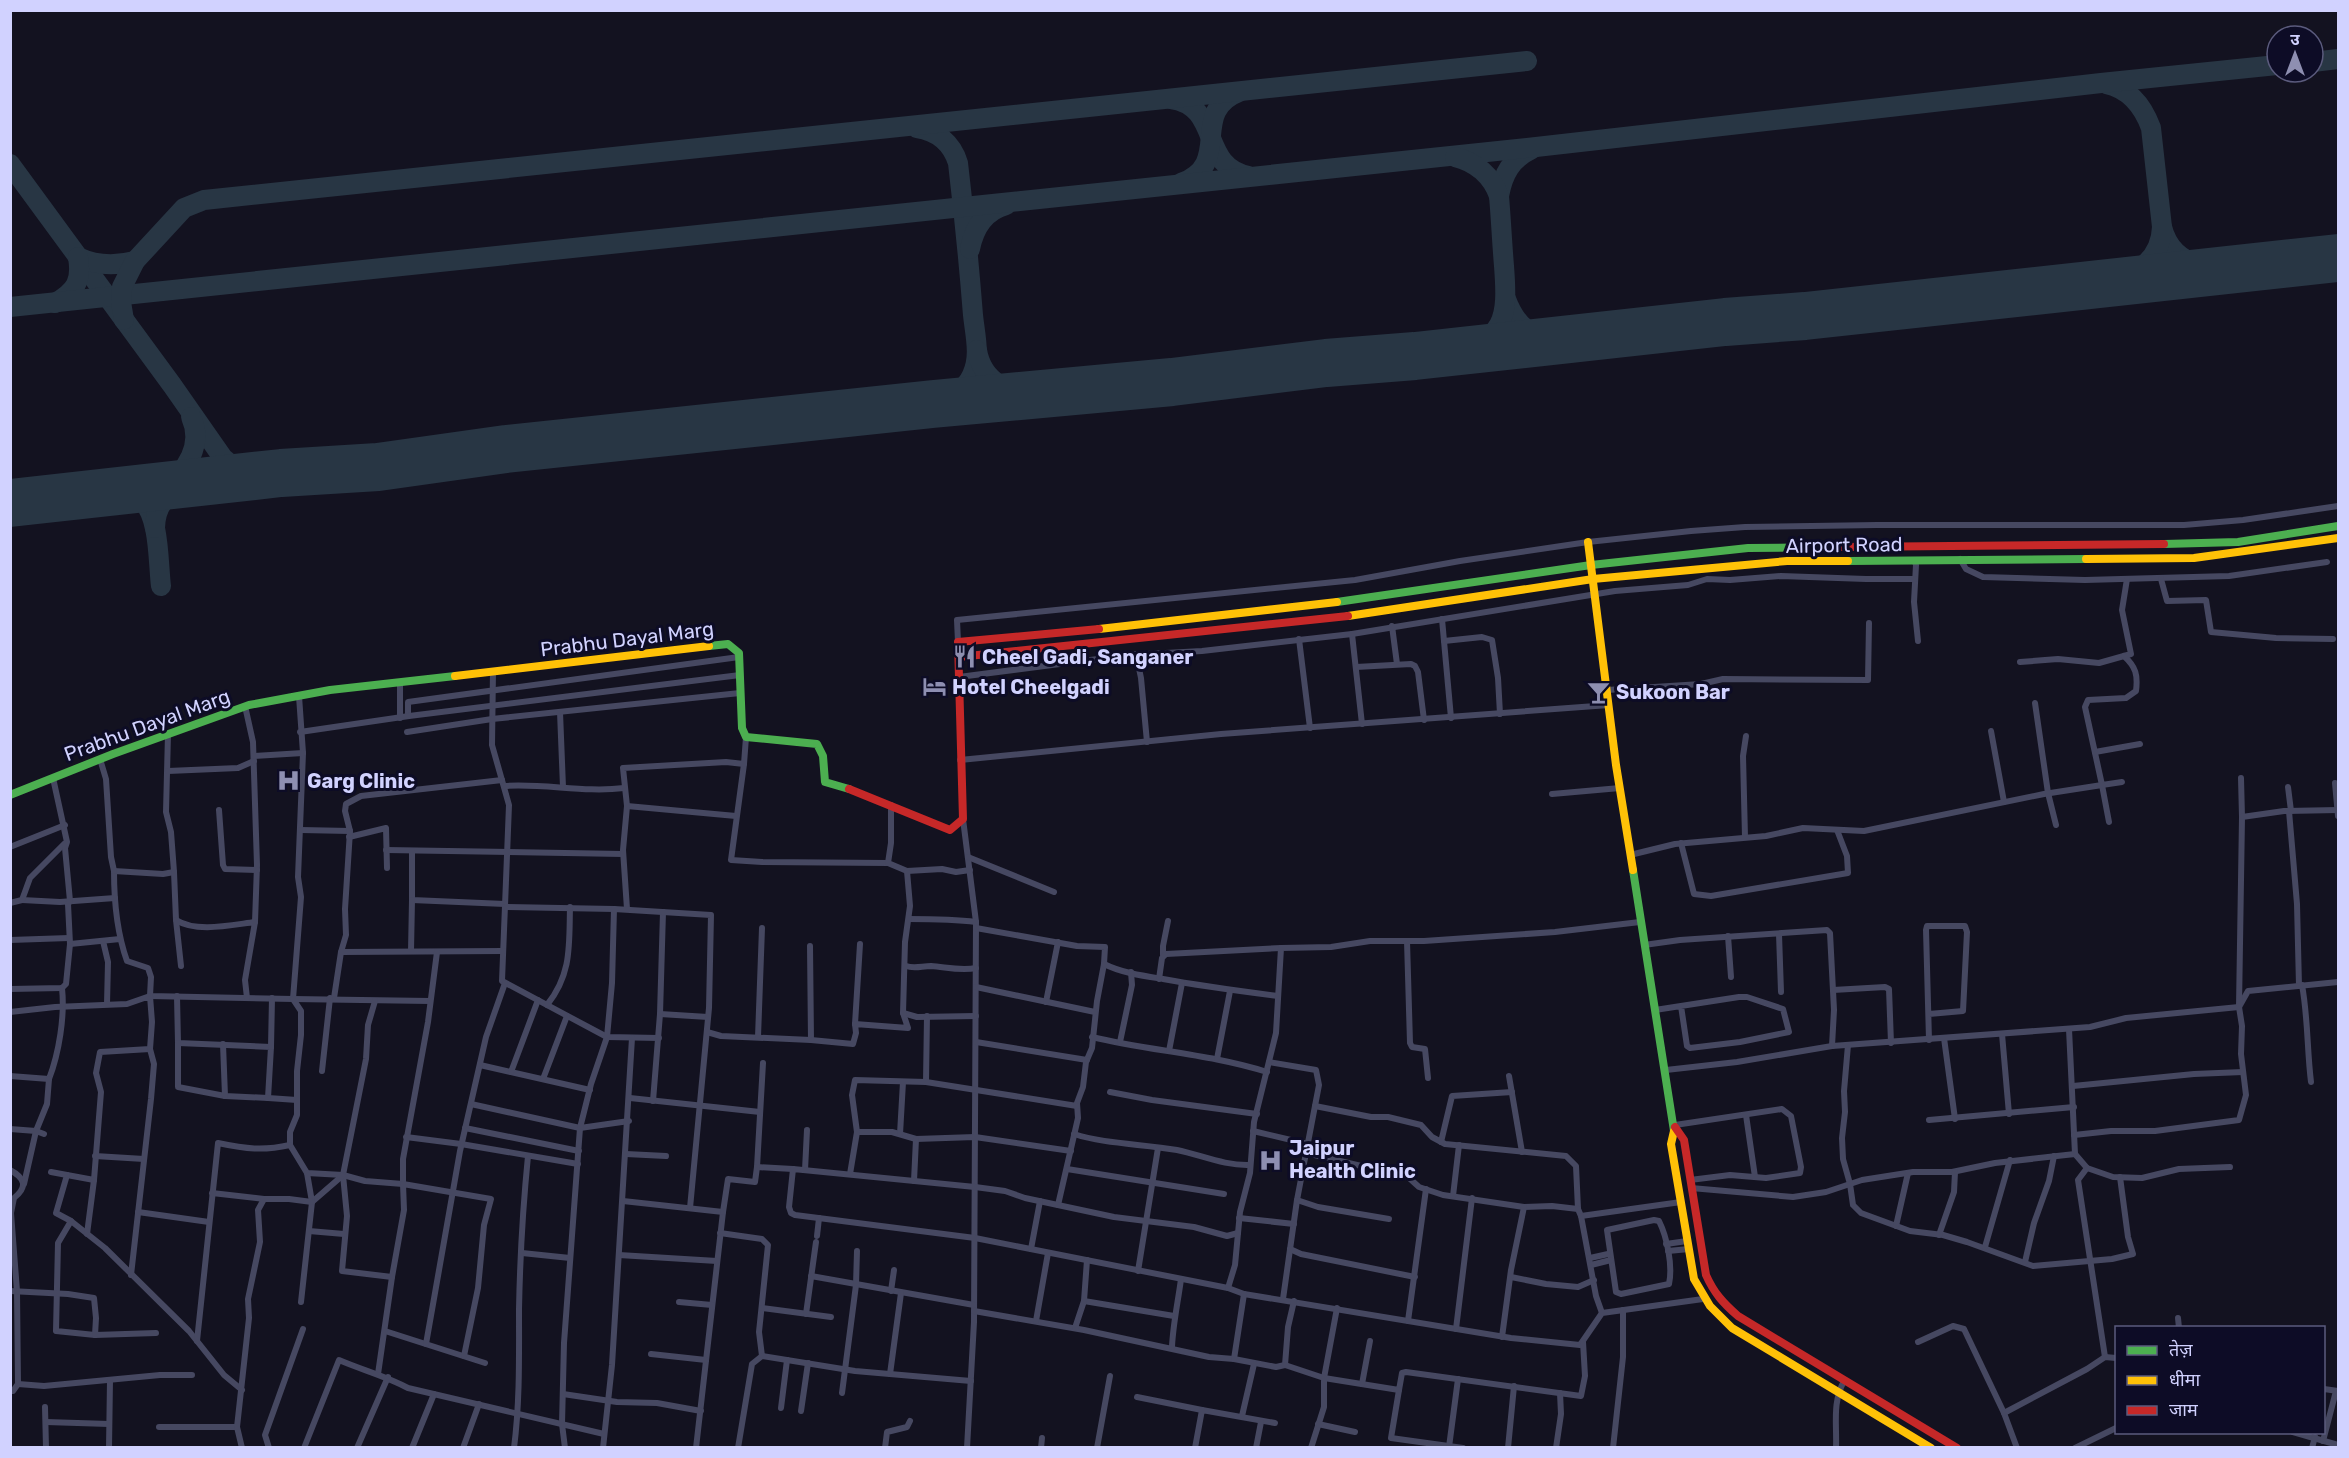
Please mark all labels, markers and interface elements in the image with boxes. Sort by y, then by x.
north arrow [2265,24,2325,84]
text: उ [2290,30,2300,49]
street label: Airport Road [1785,532,1903,558]
street label: Prabhu Dayal Marg [539,616,715,662]
restaurant icon: Cheel Gadi, Sanganer [951,644,977,670]
place label: Cheel Gadi, Sanganer [982,645,1193,669]
hotel icon: Hotel Cheelgadi [921,674,947,700]
place label: Hotel Cheelgadi [952,675,1110,699]
bar icon: Sukoon Bar [1585,679,1611,705]
place label: Sukoon Bar [1616,680,1730,704]
street label: Prabhu Dayal Marg [61,684,233,766]
hospital icon: Garg Clinic [276,768,302,794]
place label: Garg Clinic [307,769,415,793]
place label: Jaipur Health Clinic [1289,1136,1416,1183]
hospital icon: Jaipur Health Clinic [1258,1147,1284,1173]
legend [2115,1326,2325,1434]
text: तेज़ [2169,1339,2193,1361]
text: धीमा [2169,1369,2200,1391]
text: जाम [2169,1399,2199,1421]

